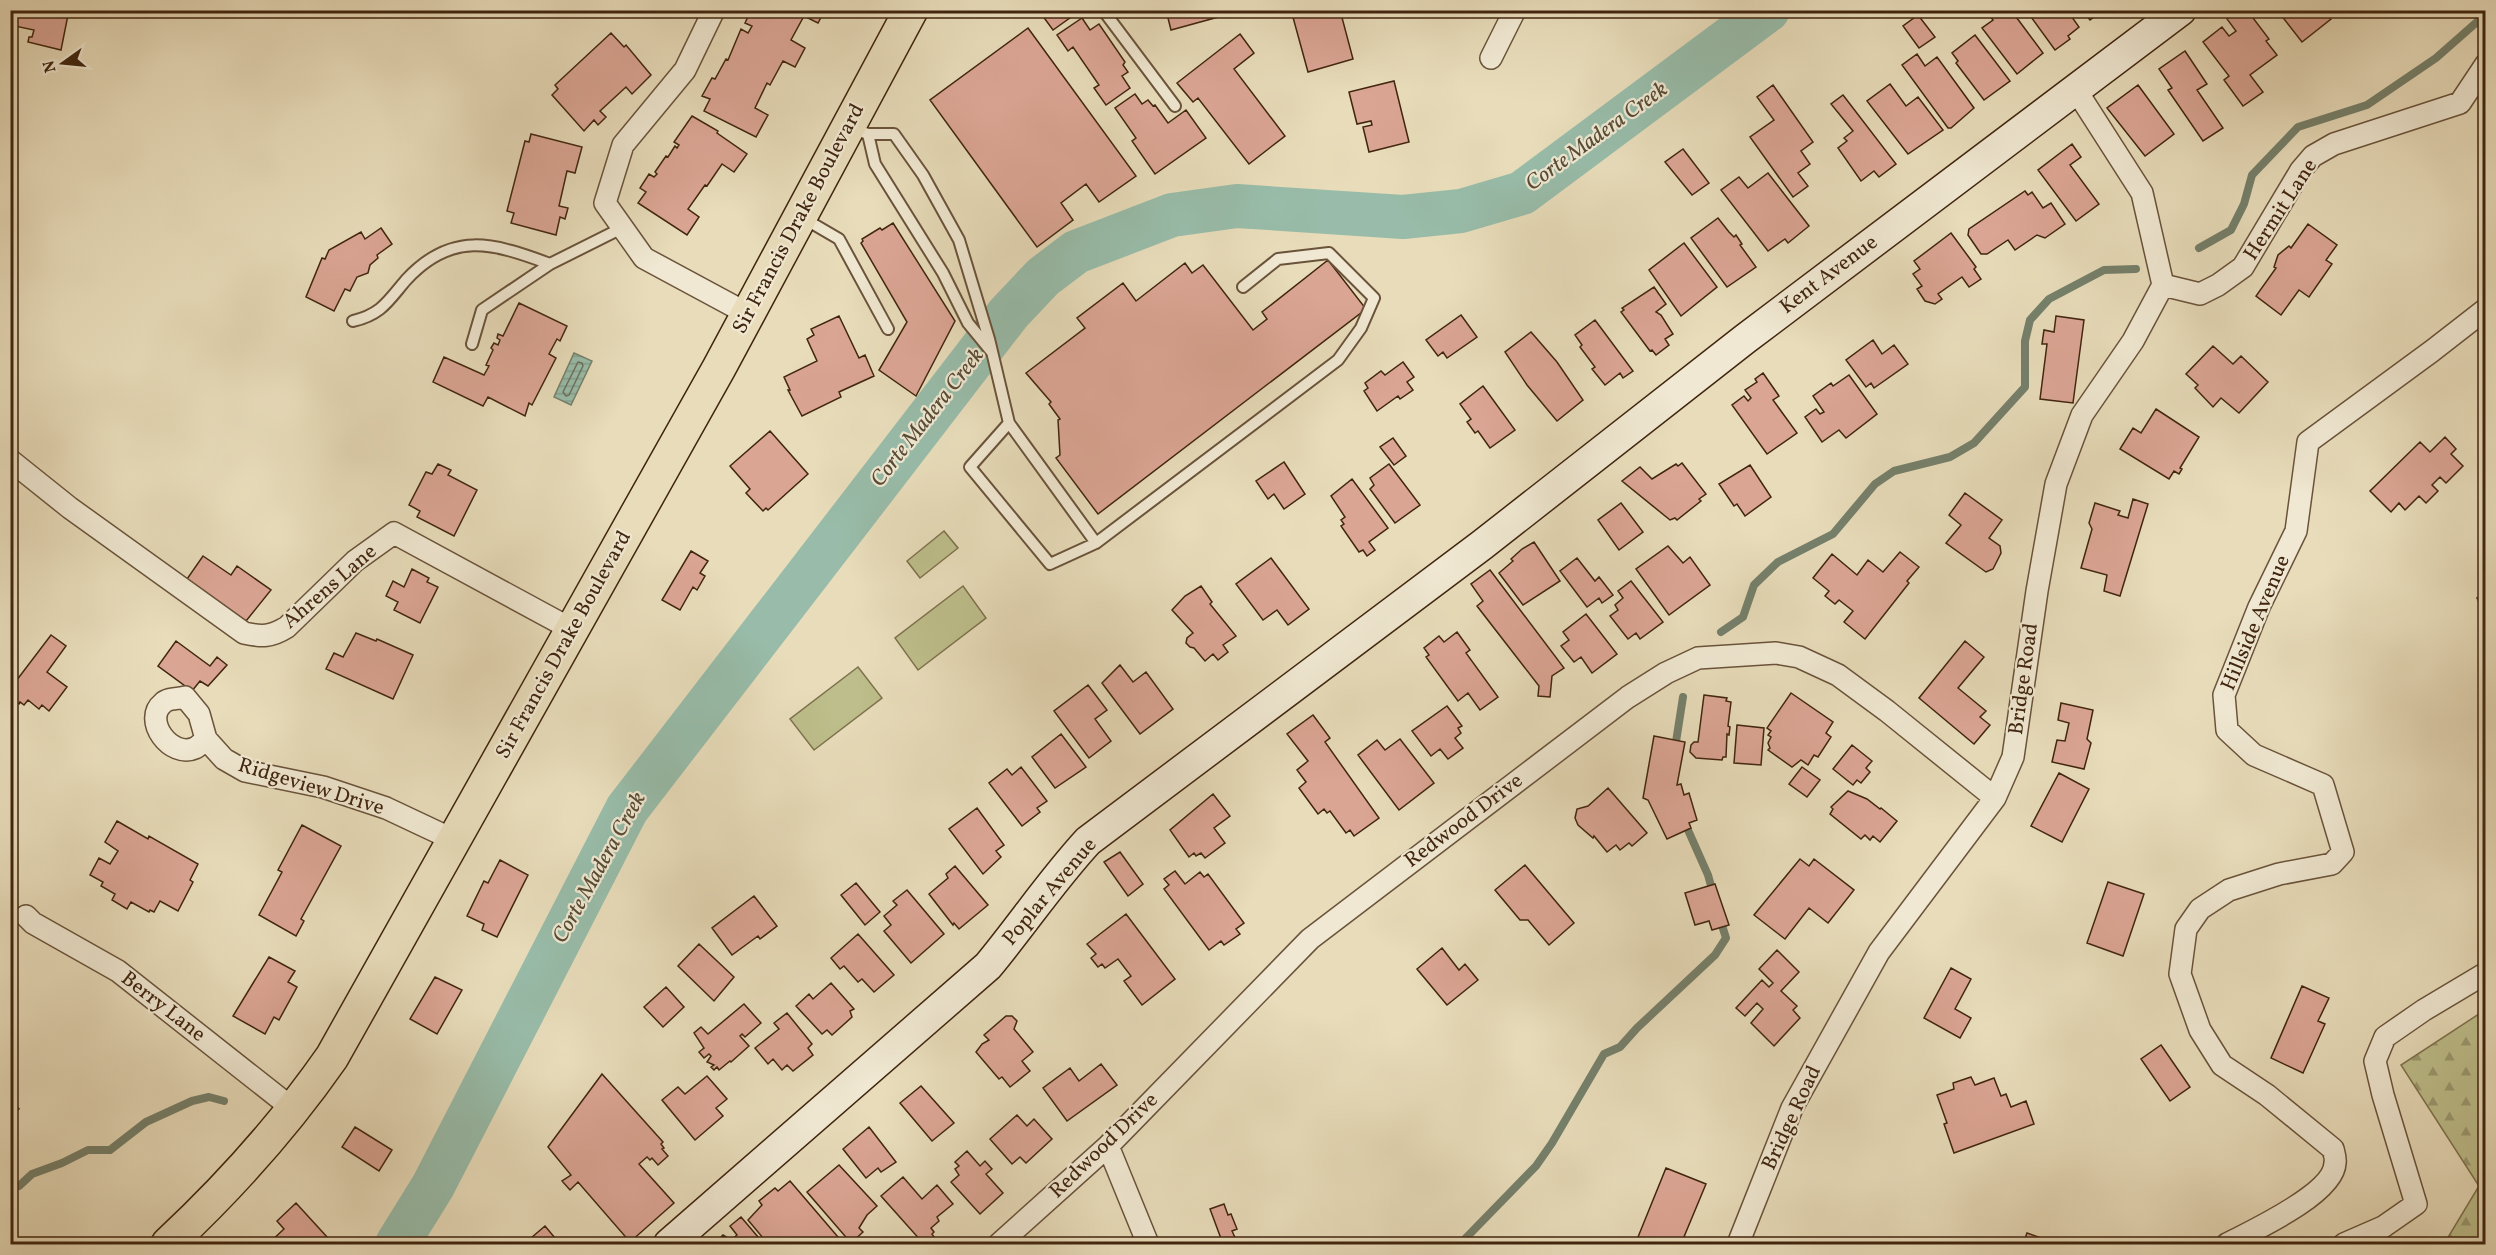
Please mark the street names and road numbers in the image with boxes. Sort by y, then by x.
street label: Sir Francis Drake Boulevard [726,99,872,339]
street label: Hermit Lane [2237,154,2325,266]
street label: Kent Avenue [1774,228,1884,322]
street label: Sir Francis Drake Boulevard [489,526,639,764]
street label: Ahrens Lane [277,538,383,636]
street label: Hillside Avenue [2214,551,2298,695]
street label: Bridge Road [2002,621,2046,737]
street label: Ridgeview Drive [234,751,388,823]
street label: Redwood Drive [1399,767,1529,875]
street label: Poplar Avenue [996,832,1104,952]
street label: Berry Lane [115,965,211,1049]
street label: Bridge Road [1755,1061,1829,1175]
street label: Redwood Drive [1043,1086,1165,1206]

